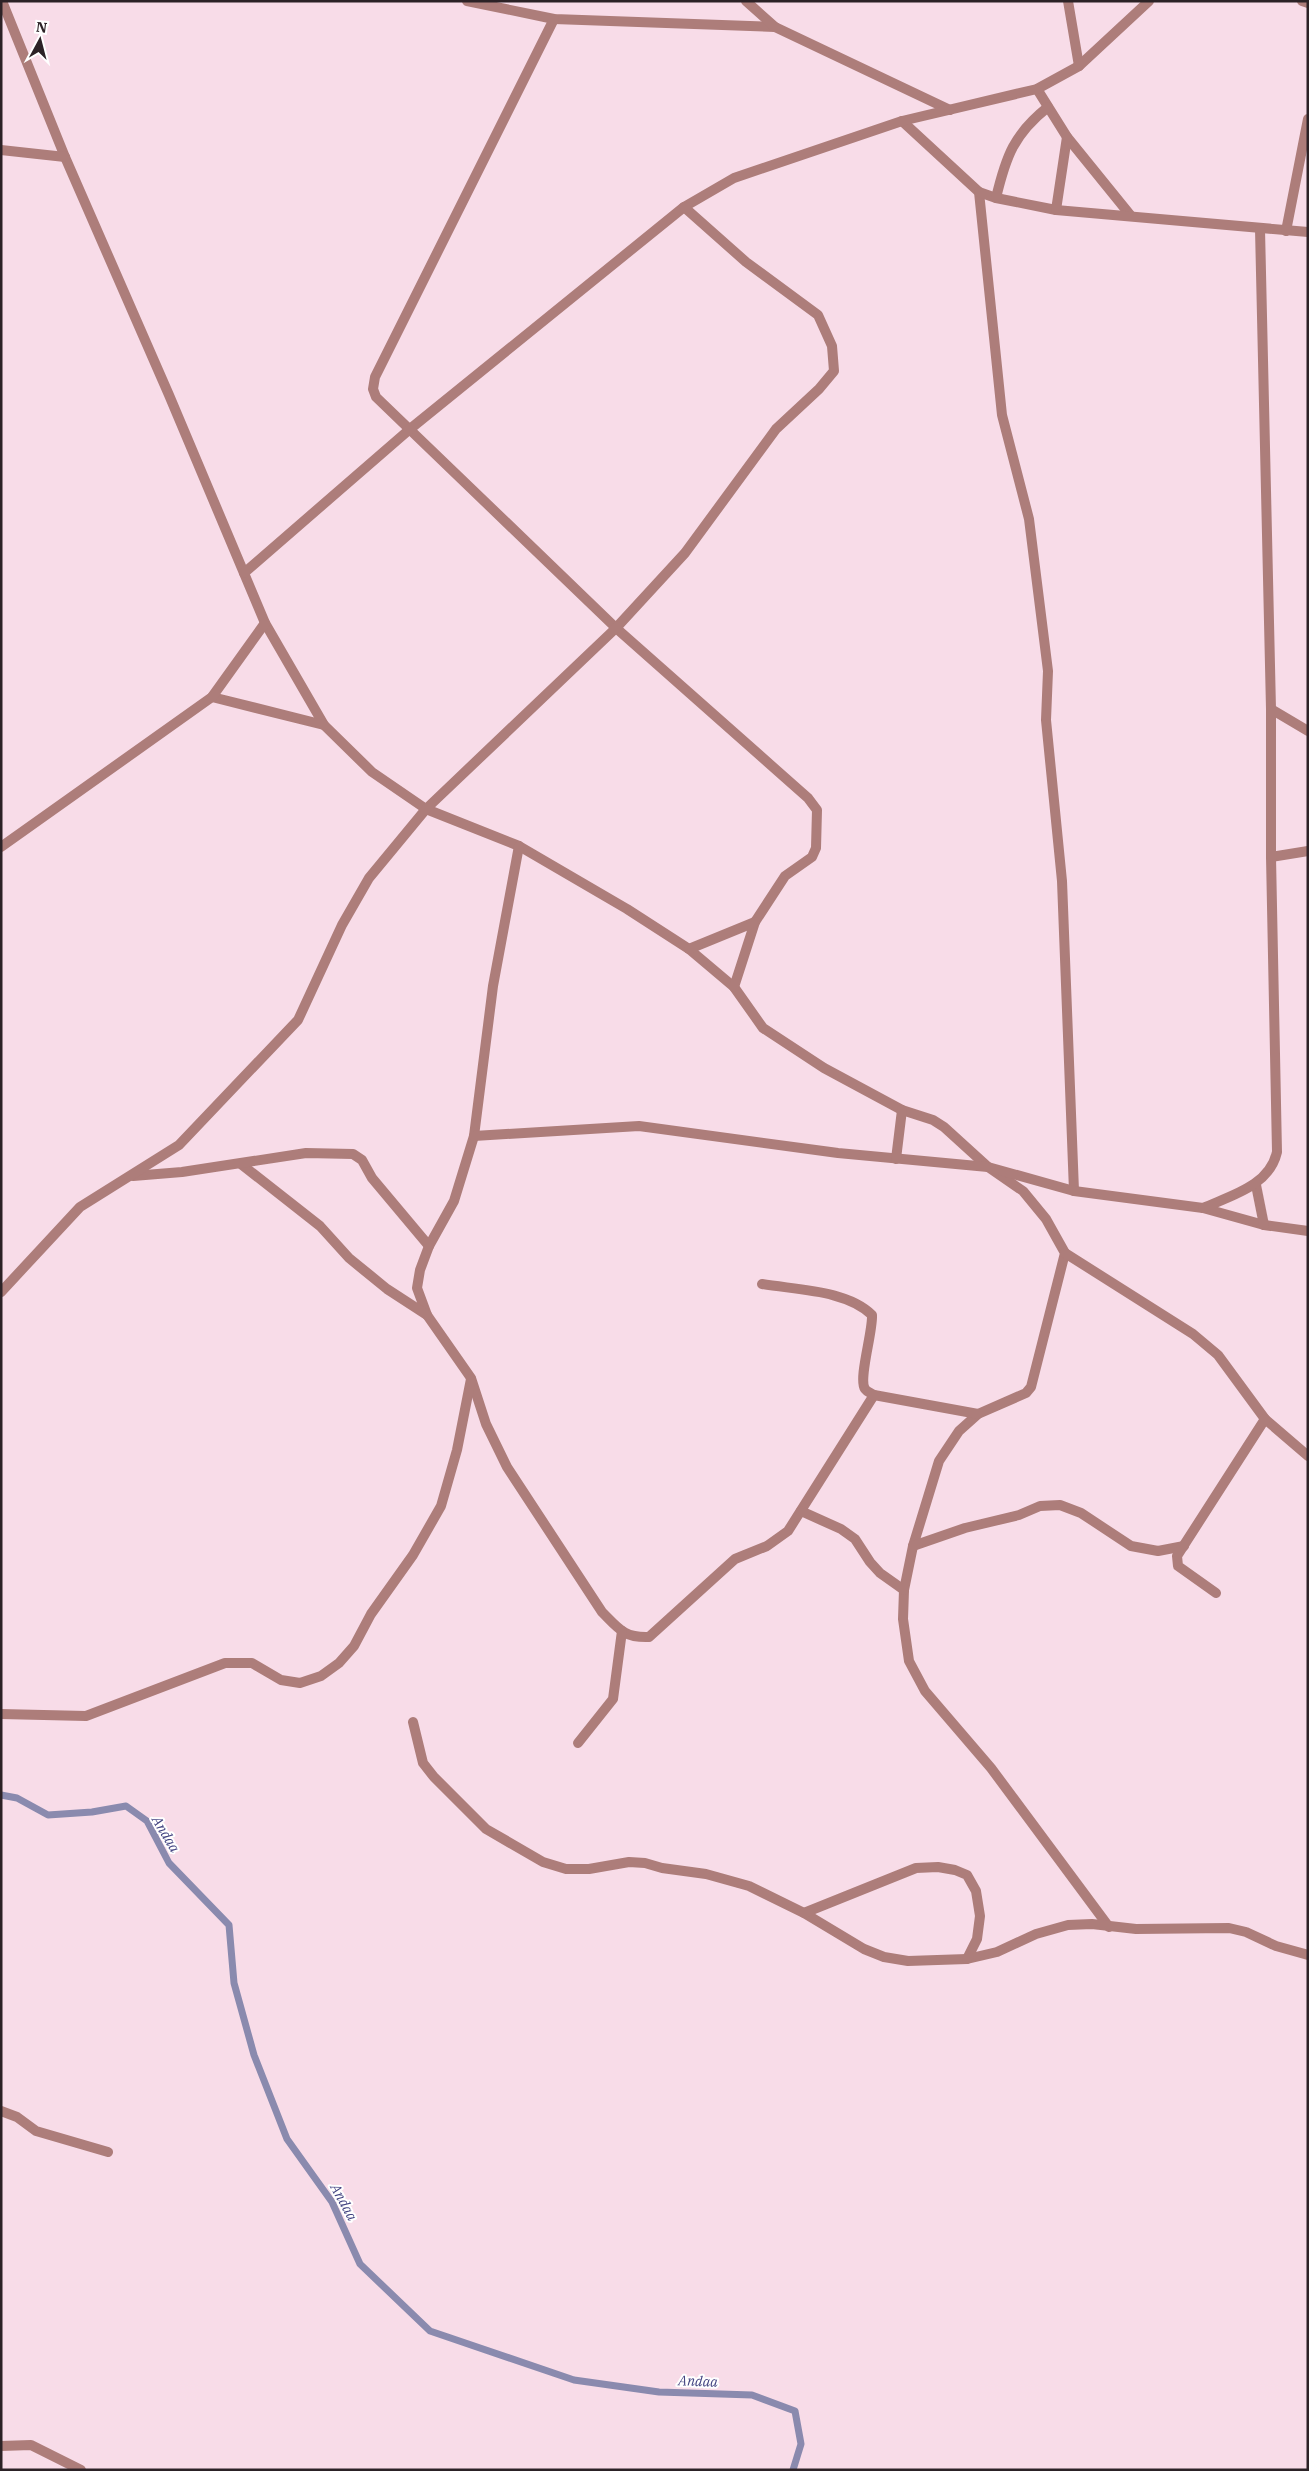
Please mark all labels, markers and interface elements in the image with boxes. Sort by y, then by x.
north arrow [15,15,65,65]
text: N [35,17,48,37]
water label: Andaa [148,1811,184,1856]
water label: Andaa [326,2179,362,2224]
water label: Andaa [677,2371,719,2391]

